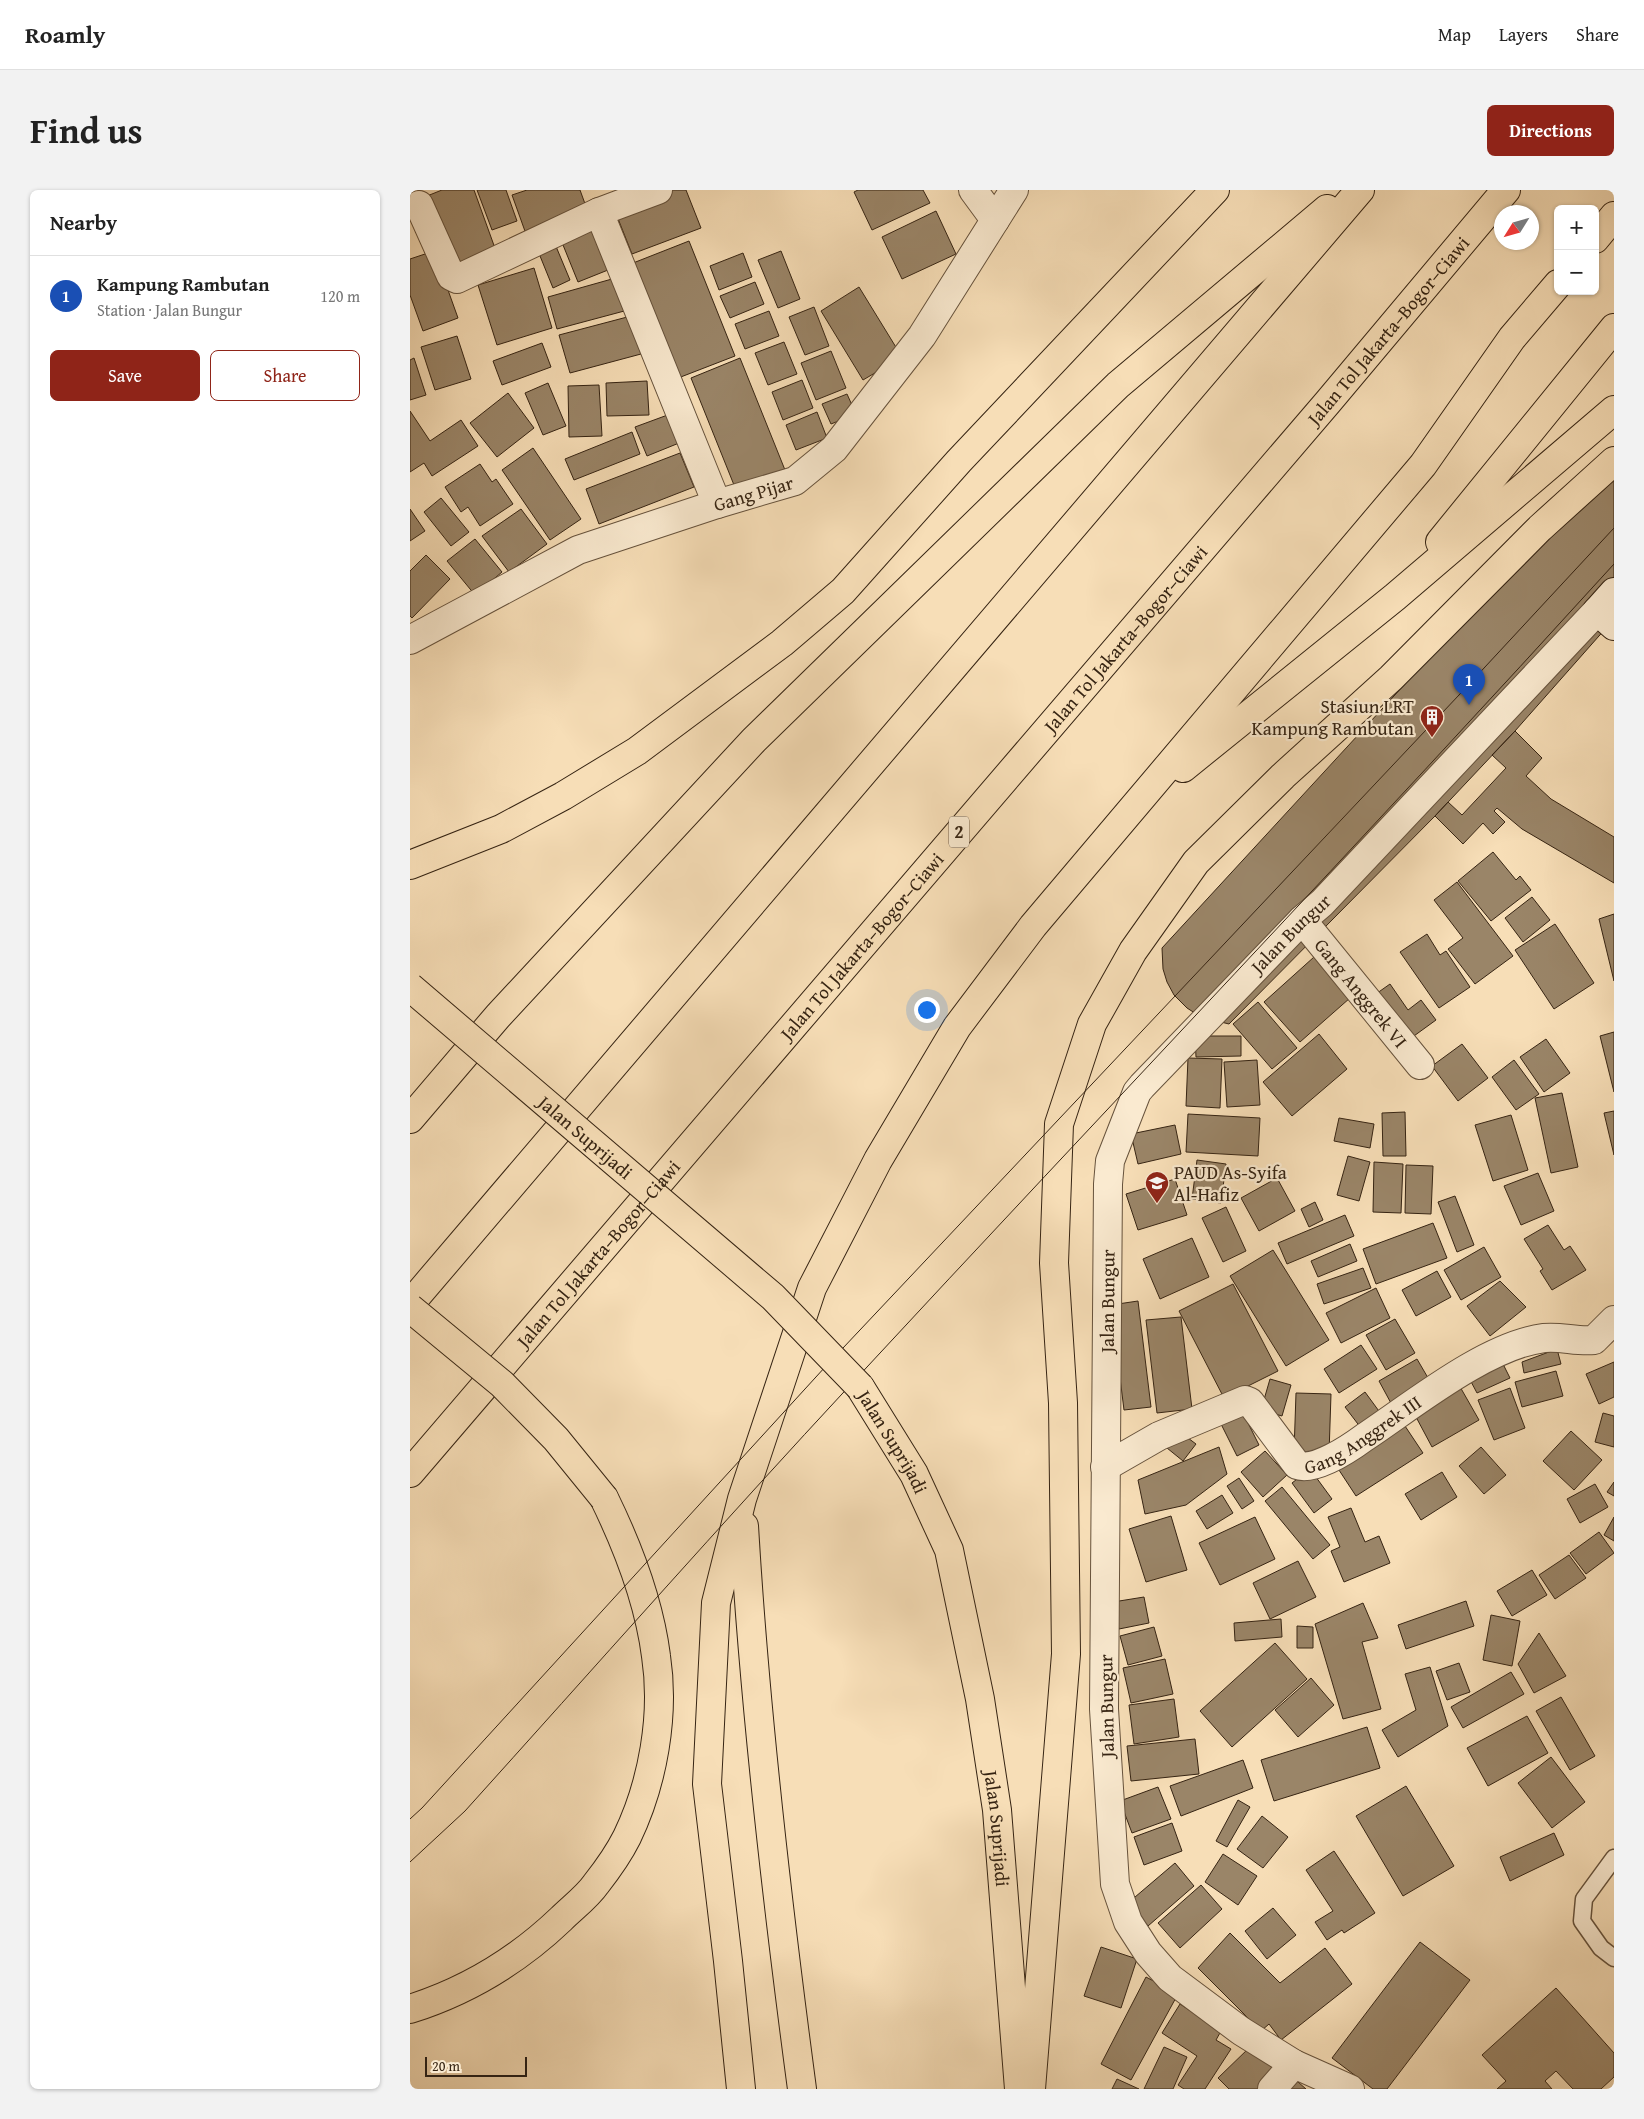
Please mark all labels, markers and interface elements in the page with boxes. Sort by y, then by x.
text: Roamly [25,17,105,52]
text: Map [1438,21,1471,48]
text: Layers [1499,21,1548,48]
text: Share [1576,21,1619,48]
text: Find us [30,105,143,156]
button: Directions [1487,105,1614,156]
north arrow [1494,205,1539,250]
map controls [1554,205,1599,295]
button: + [1554,205,1599,250]
text: Nearby [50,207,117,238]
street label: Jalan Tol Jakarta–Bogor–Ciawi [1299,230,1476,433]
button: − [1554,250,1599,295]
text: Kampung Rambutan [97,270,269,298]
text: 1 [62,284,70,308]
text: 120 m [320,284,360,308]
text: Station · Jalan Bungur [97,298,242,322]
button: Save [50,350,200,401]
button: Share [210,350,360,401]
street label: Gang Pijar [710,468,797,518]
street label: Jalan Tol Jakarta–Bogor–Ciawi [1035,539,1214,740]
pin: 1 [1453,664,1485,705]
place label: Stasiun LRT Kampung Rambutan [1252,692,1414,742]
building icon: Stasiun LRT Kampung Rambutan [1419,704,1445,738]
road number: 2 [949,816,969,848]
street label: Jalan Tol Jakarta–Bogor–Ciawi [772,846,950,1048]
street label: Jalan Bungur [1242,888,1338,981]
street label: Gang Anggrek VI [1308,932,1415,1054]
your location [914,997,940,1023]
street label: Jalan Suprijadi [531,1087,639,1186]
street label: Jalan Tol Jakarta–Bogor–Ciawi [508,1154,687,1355]
place label: PAUD As-Syifa Al-Hafiz [1174,1158,1287,1208]
school or university icon: PAUD As-Syifa Al-Hafiz [1144,1170,1170,1204]
street label: Jalan Bungur [1093,1249,1122,1355]
street label: Jalan Suprijadi [850,1383,935,1498]
street label: Gang Anggrek III [1302,1388,1427,1480]
street label: Jalan Bungur [1091,1654,1121,1760]
street label: Jalan Suprijadi [977,1766,1017,1888]
scale bar [425,2054,528,2077]
text: 20 m [432,2056,460,2076]

